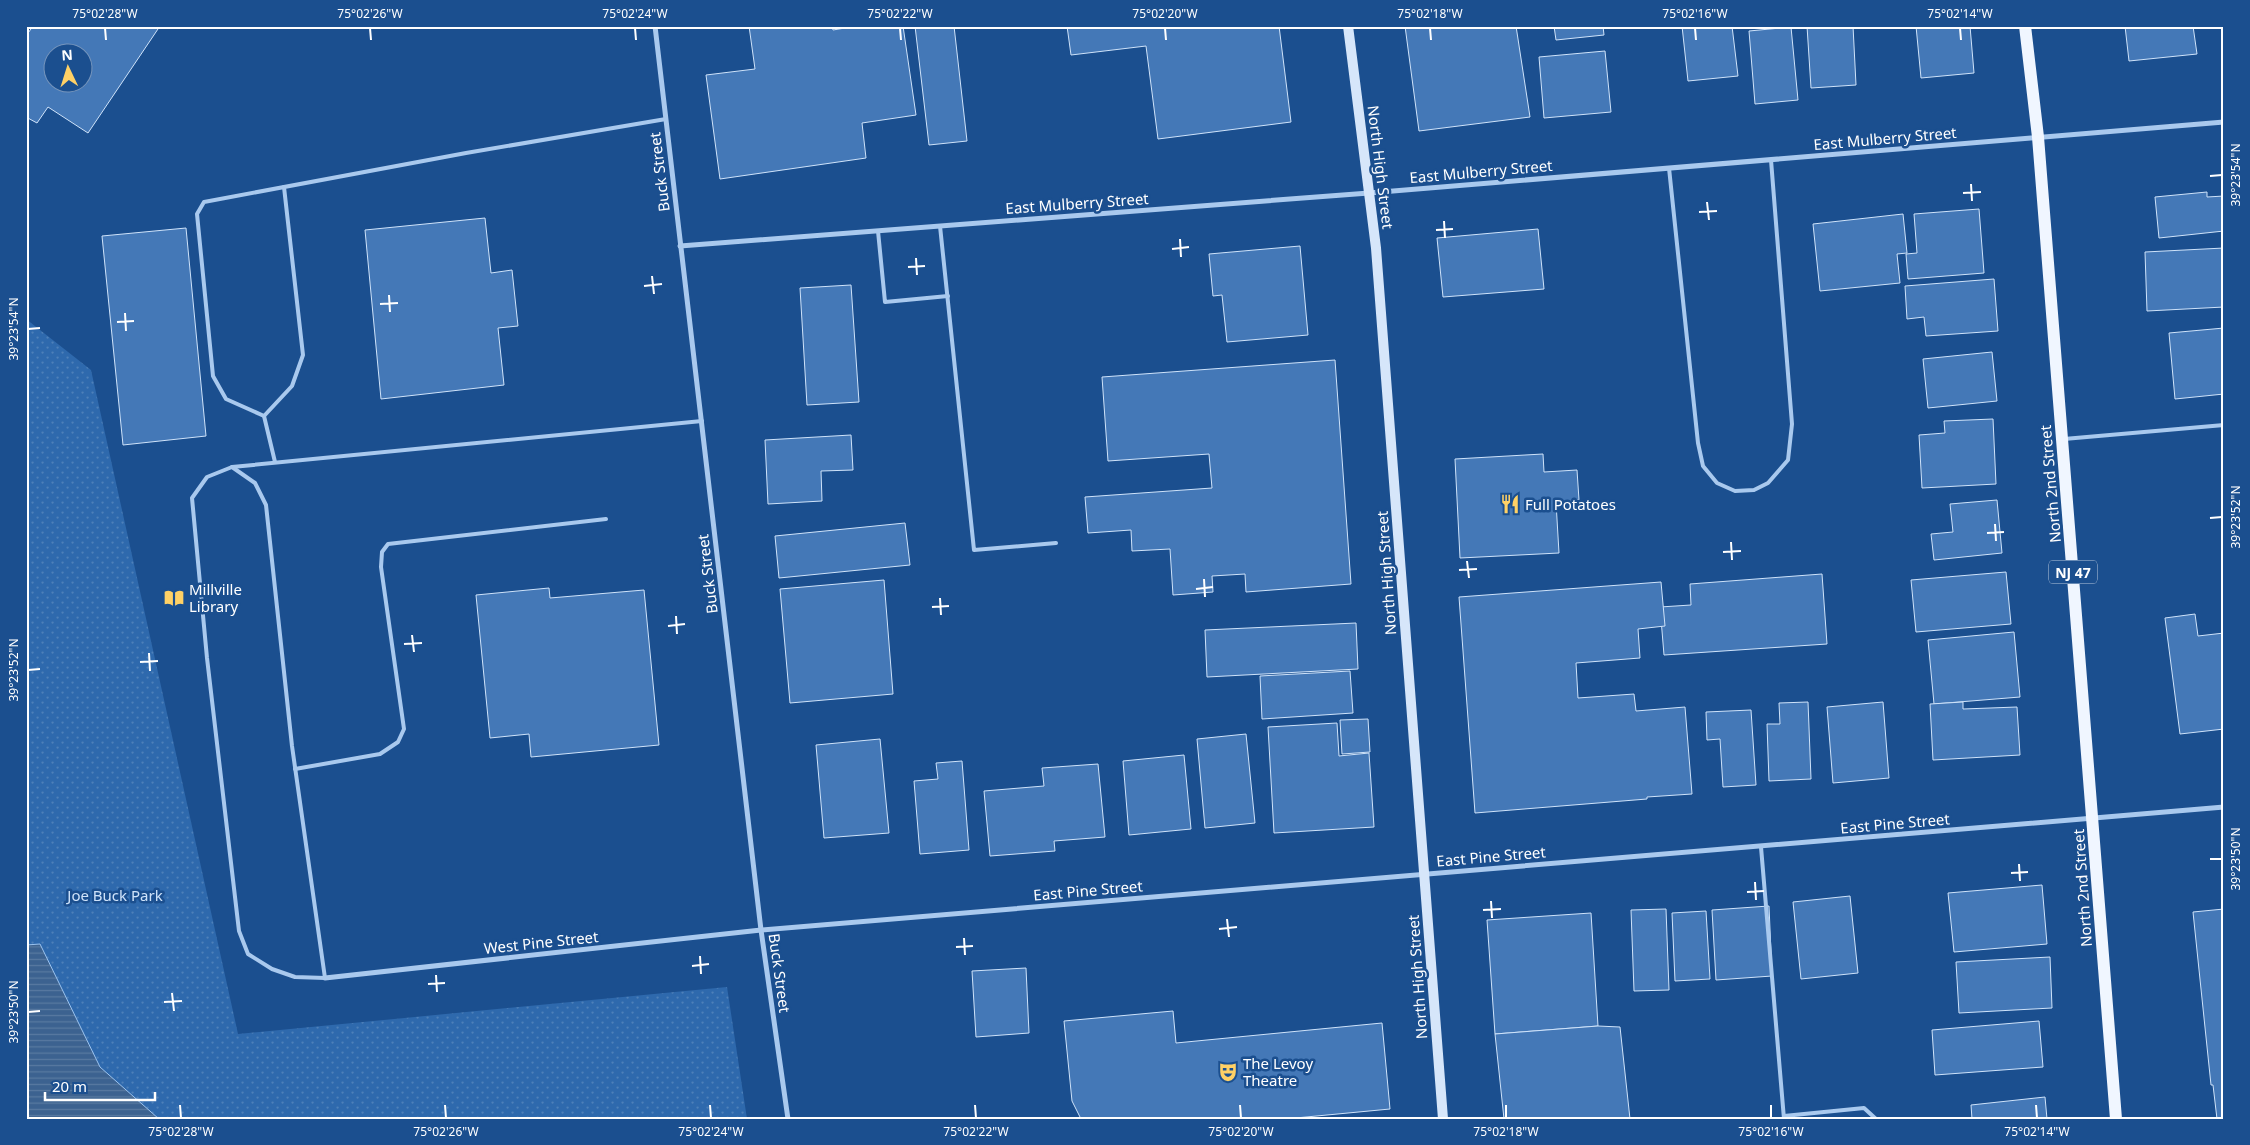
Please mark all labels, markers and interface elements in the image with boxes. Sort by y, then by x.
text: 75°02'28"W [72,5,138,22]
text: 75°02'26"W [337,5,403,22]
text: 75°02'24"W [602,5,668,22]
text: 75°02'22"W [867,5,933,22]
text: 75°02'20"W [1132,5,1198,22]
text: 75°02'18"W [1397,5,1463,22]
text: 75°02'16"W [1662,5,1728,22]
text: 75°02'14"W [1927,5,1993,22]
north arrow [42,42,92,92]
text: N [61,45,73,64]
street label: North High Street [1363,104,1399,231]
street label: East Mulberry Street [1813,122,1958,154]
street label: Buck Street [644,130,674,213]
text: 39°23'54"N [2227,143,2244,207]
street label: East Mulberry Street [1409,155,1554,187]
street label: East Mulberry Street [1005,188,1150,218]
text: 39°23'54"N [5,297,22,361]
street label: North 2nd Street [2035,424,2065,544]
text: 39°23'52"N [2227,485,2244,549]
restaurant icon: Full Potatoes [1499,493,1521,515]
place label: Full Potatoes [1525,494,1616,514]
street label: North High Street [1372,510,1400,636]
street label: Buck Street [692,532,722,615]
road number: NJ 47 [2049,560,2097,584]
place label: Millville Library [189,579,242,616]
library icon: Millville Library [163,587,185,609]
text: 39°23'52"N [5,638,22,702]
street label: East Pine Street [1839,808,1951,838]
text: 39°23'50"N [2227,827,2244,891]
street label: North 2nd Street [2068,828,2096,948]
street label: East Pine Street [1435,841,1547,871]
street label: East Pine Street [1032,875,1144,905]
park label: Joe Buck Park [65,885,163,905]
street label: North High Street [1403,914,1431,1040]
street label: West Pine Street [483,926,600,958]
street label: Buck Street [765,932,796,1015]
text: 39°23'50"N [5,980,22,1044]
place label: The Levoy Theatre [1243,1053,1313,1090]
theatre icon: The Levoy Theatre [1217,1061,1239,1083]
scale bar [45,1070,155,1102]
text: 20 m [52,1076,87,1096]
text: 75°02'28"W [148,1123,214,1140]
text: 75°02'26"W [413,1123,479,1140]
text: 75°02'24"W [678,1123,744,1140]
text: 75°02'22"W [943,1123,1009,1140]
text: 75°02'20"W [1208,1123,1274,1140]
text: 75°02'18"W [1473,1123,1539,1140]
text: 75°02'16"W [1738,1123,1804,1140]
text: 75°02'14"W [2004,1123,2070,1140]

